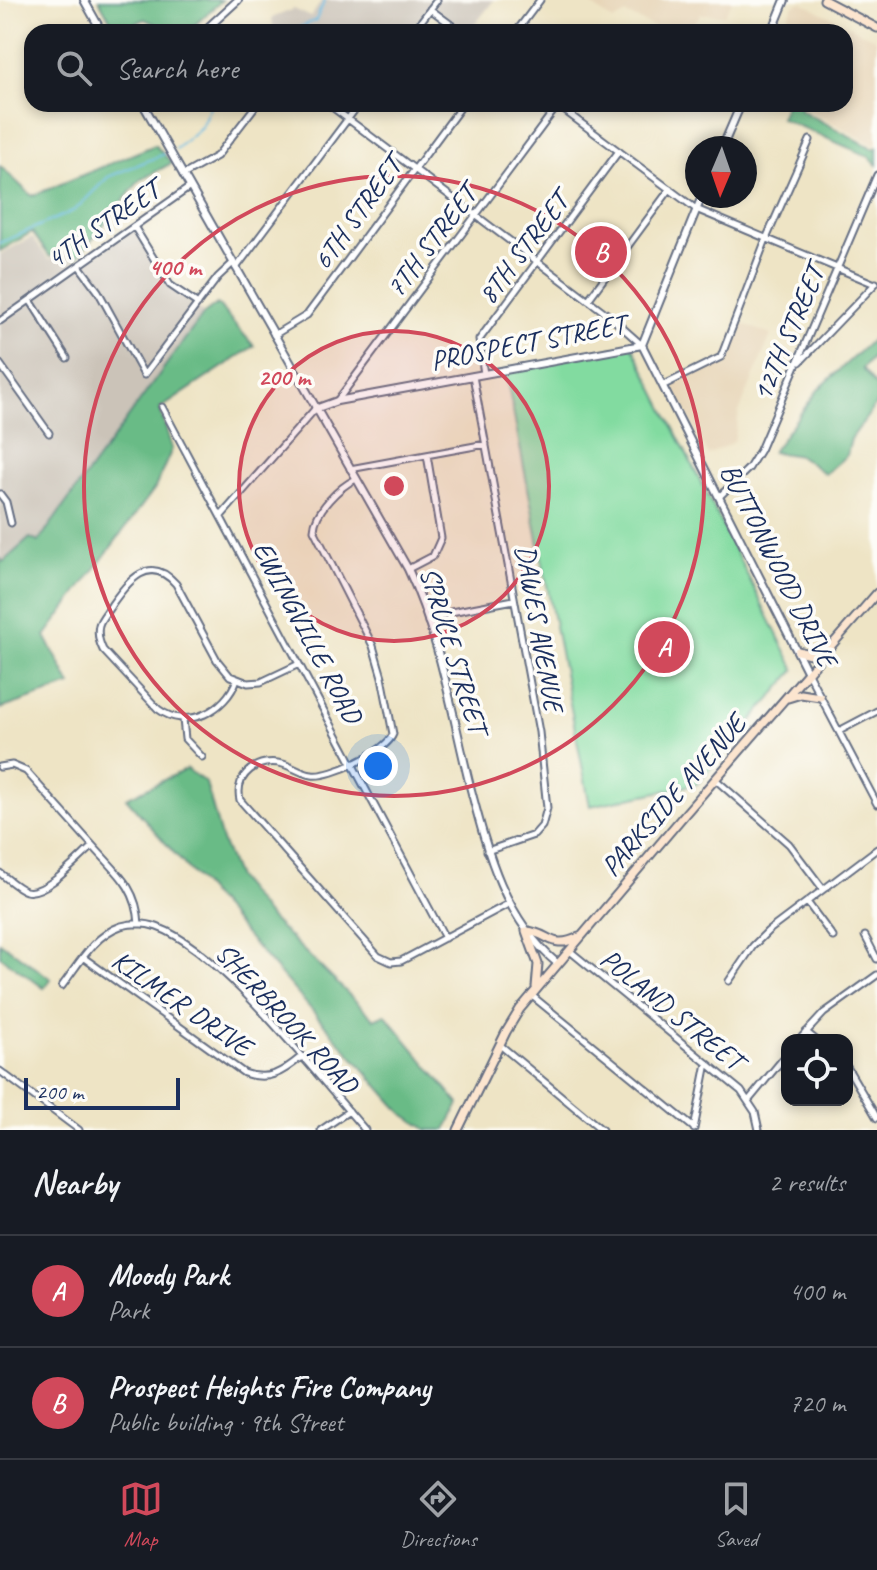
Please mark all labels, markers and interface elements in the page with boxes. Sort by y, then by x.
search box [24,24,853,112]
icon: search [52,46,96,90]
text: Search here [116,49,238,87]
north arrow [685,136,757,208]
street label: 6TH STREET [304,144,414,276]
street label: 4TH STREET [39,168,172,276]
street label: 7TH STREET [378,173,489,304]
street label: 8TH STREET [470,180,581,311]
pin: B [575,222,627,282]
text: 400 m [149,252,203,282]
street label: 12TH STREET [744,254,835,406]
street label: PROSPECT STREET [428,305,634,378]
text: 200 m [258,362,312,392]
street label: BUTTONWOOD DRIVE [713,457,847,676]
centre of rings [380,472,408,500]
street label: EWINGVILLE ROAD [245,535,371,731]
street label: DAWES AVENUE [508,542,572,718]
street label: SPRUCE STREET [412,563,498,744]
pin: A [638,617,690,677]
street label: PARKSIDE AVENUE [593,704,755,883]
your location [358,746,398,786]
street label: SHERBROOK ROAD [208,935,367,1102]
street label: POLAND STREET [593,941,756,1082]
street label: KILMER DRIVE [105,942,261,1066]
map controls [781,1034,853,1106]
button: locate [781,1034,853,1106]
scale bar [24,1074,180,1110]
text: 200 m [36,1078,83,1106]
text: Nearby [32,1161,118,1204]
text: 2 results [769,1166,845,1199]
text: Moody Park [108,1256,228,1294]
text: A [51,1275,65,1308]
text: 400 m [789,1275,845,1308]
text: Park [108,1294,149,1327]
text: Prospect Heights Fire Company [108,1368,431,1406]
text: B [51,1387,65,1420]
text: 720 m [789,1387,845,1420]
text: Public building · 9th Street [108,1406,343,1439]
tab: Map [119,1477,163,1553]
tab: Directions [400,1477,477,1553]
tab: Saved [714,1477,758,1553]

